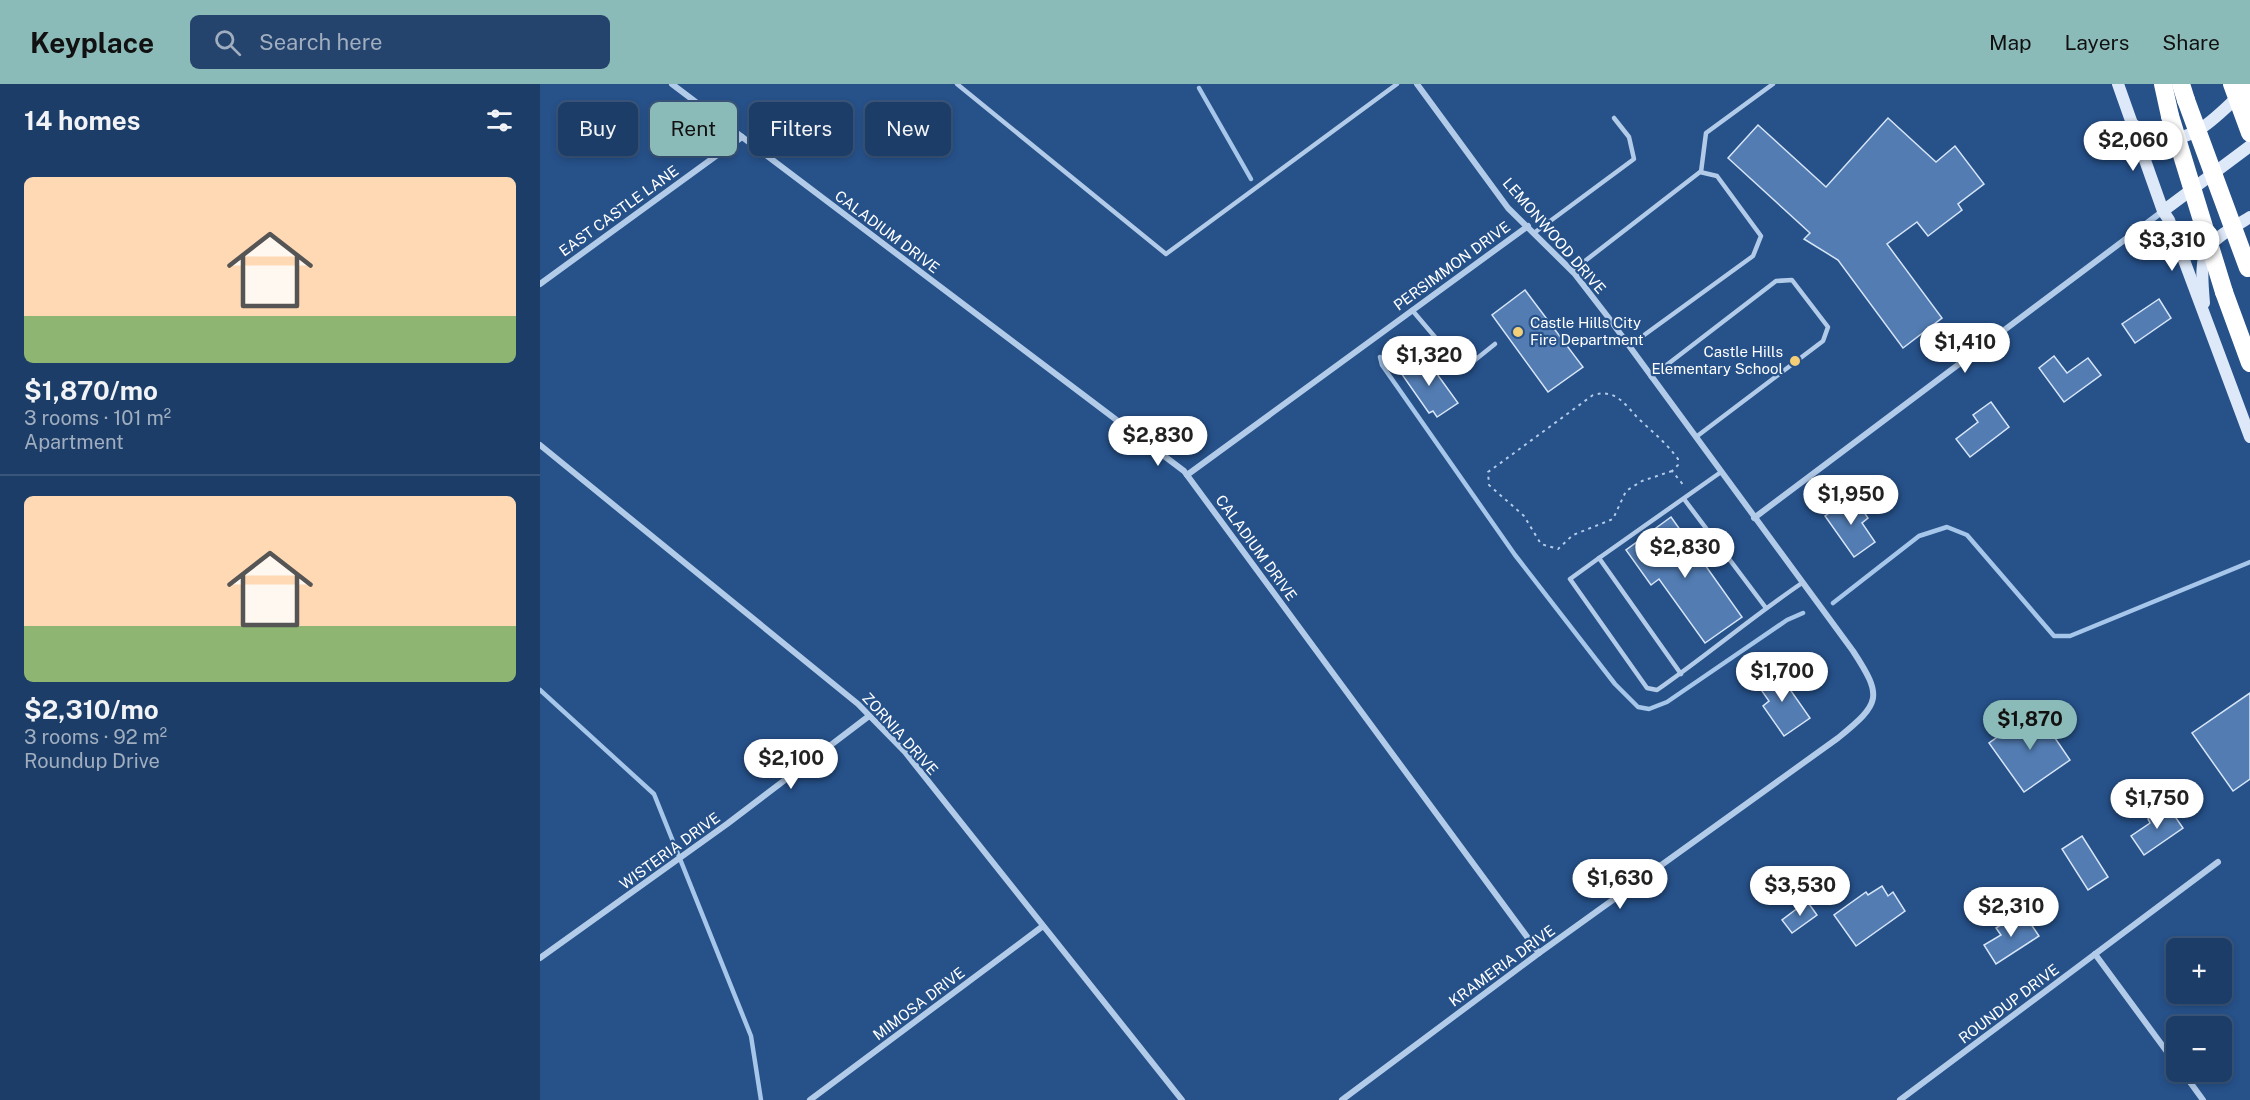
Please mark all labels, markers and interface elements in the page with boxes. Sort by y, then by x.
search box [190,15,610,69]
text: Keyplace [30,26,154,59]
icon: search [211,26,244,59]
text: Search here [259,29,383,55]
text: Map [1989,30,2032,55]
text: Layers [2065,30,2129,55]
text: Share [2162,30,2220,55]
chip: Buy [558,102,638,156]
chip: Rent [650,102,737,156]
chip: Filters [749,102,853,156]
chip: New [865,102,951,156]
icon: filters [483,104,516,137]
text: 14 homes [24,105,140,136]
pin: $2,060 [2084,121,2182,172]
text: $2,060 [2098,128,2168,152]
street label: EAST CASTLE LANE [556,162,682,260]
street label: LEMONWOOD DRIVE [1499,174,1609,297]
street label: CALADIUM DRIVE [832,187,943,276]
icon: home [216,216,324,324]
street label: PERSIMMON DRIVE [1390,218,1513,314]
pin: $3,310 [2123,221,2221,272]
text: $3,310 [2138,228,2206,252]
place label: Castle Hills City Fire Department [1530,314,1644,348]
pin: $1,410 [1916,323,2014,374]
marker: Castle Hills City Fire Department [1511,325,1525,339]
text: $1,410 [1934,330,1996,354]
pin: $1,320 [1380,336,1478,387]
text: $1,320 [1396,343,1462,367]
place label: Castle Hills Elementary School [1651,343,1783,377]
marker: Castle Hills Elementary School [1788,354,1802,368]
text: $1,870/mo [24,375,158,406]
text: 3 rooms · 101 m² [24,406,171,430]
pin: $2,830 [1109,416,1207,467]
text: $2,830 [1122,423,1194,447]
text: Apartment [24,430,124,454]
pin: $1,950 [1802,475,1900,526]
text: $1,950 [1817,482,1885,506]
street label: CALADIUM DRIVE [1212,492,1300,604]
pin: $2,830 [1636,528,1734,579]
icon: home [216,535,324,643]
text: $2,830 [1649,535,1721,559]
pin: $1,700 [1733,652,1831,703]
text: $1,700 [1750,659,1814,683]
street label: ZORNIA DRIVE [859,689,942,778]
text: $2,310/mo [24,694,159,725]
pin: $1,870 [1981,700,2079,751]
text: $1,870 [1997,707,2063,731]
text: 3 rooms · 92 m² [24,725,167,749]
pin: $2,100 [742,739,840,790]
text: $2,100 [758,746,824,770]
text: Roundup Drive [24,749,160,773]
pin: $1,750 [2108,779,2206,830]
text: $1,750 [2125,786,2189,810]
street label: WISTERIA DRIVE [616,809,723,893]
pin: $1,630 [1571,859,1669,910]
text: $1,630 [1587,866,1654,890]
pin: $3,530 [1751,866,1849,917]
text: $3,530 [1764,873,1836,897]
pin: $2,310 [1962,887,2060,938]
text: $2,310 [1978,894,2044,918]
street label: KRAMERIA DRIVE [1445,921,1558,1010]
map controls [2166,938,2232,1082]
button: + [2166,938,2232,1004]
street label: ROUNDUP DRIVE [1955,960,2062,1047]
street label: MIMOSA DRIVE [870,964,968,1044]
button: − [2166,1016,2232,1082]

